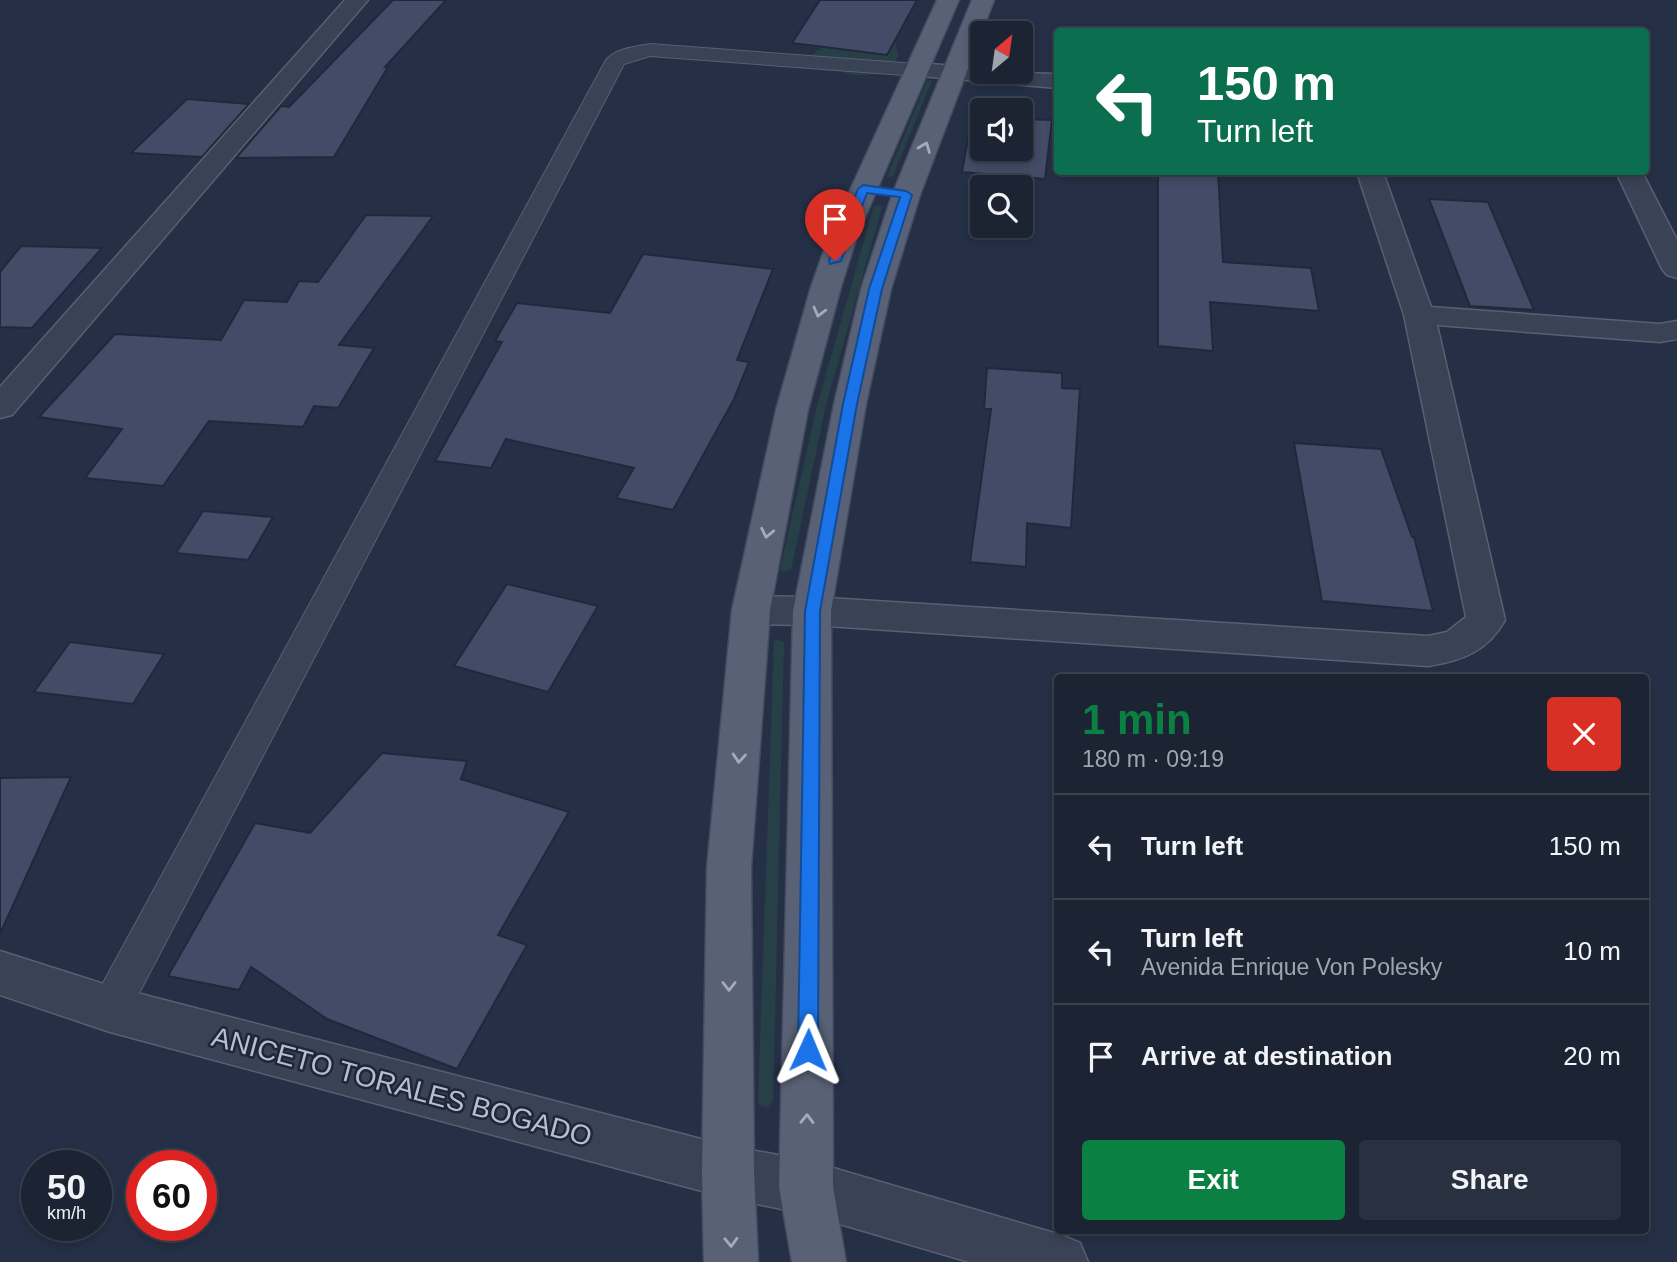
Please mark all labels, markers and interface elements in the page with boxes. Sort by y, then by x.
north arrow [970,21,1032,84]
map controls [970,21,1033,238]
icon: left [1082,56,1173,147]
text: 150 m [1197,56,1336,110]
button: sound [970,98,1033,161]
text: Turn left [1197,113,1313,149]
one-way arrow [917,141,931,153]
button: search [970,175,1033,238]
pin [805,189,865,261]
icon: arrive [816,200,854,238]
one-way arrow [813,306,827,318]
one-way arrow [760,527,775,539]
text: 1 min [1082,696,1192,743]
button: close [1547,697,1621,771]
text: 180 m · 09:19 [1082,746,1224,772]
one-way arrow [732,753,747,764]
icon: left [1082,828,1120,866]
text: Turn left [1141,831,1243,861]
text: 150 m [1549,831,1621,861]
text: Turn left [1141,923,1243,953]
icon: left [1082,933,1120,971]
text: 10 m [1563,936,1621,966]
text: Avenida Enrique Von Polesky [1141,954,1442,980]
one-way arrow [721,981,737,991]
position arrow [771,1013,845,1087]
street label: ANICETO TORALES BOGADO [208,1021,595,1152]
icon: arrive [1082,1038,1120,1076]
text: Arrive at destination [1141,1041,1392,1071]
text: 20 m [1563,1041,1621,1071]
one-way arrow [799,1113,815,1124]
button: Exit [1082,1140,1345,1220]
button: Share [1359,1140,1621,1220]
speed limit sign: 60 [126,1150,217,1241]
text: 50 [47,1167,86,1206]
text: km/h [47,1203,86,1223]
one-way arrow [723,1236,738,1247]

